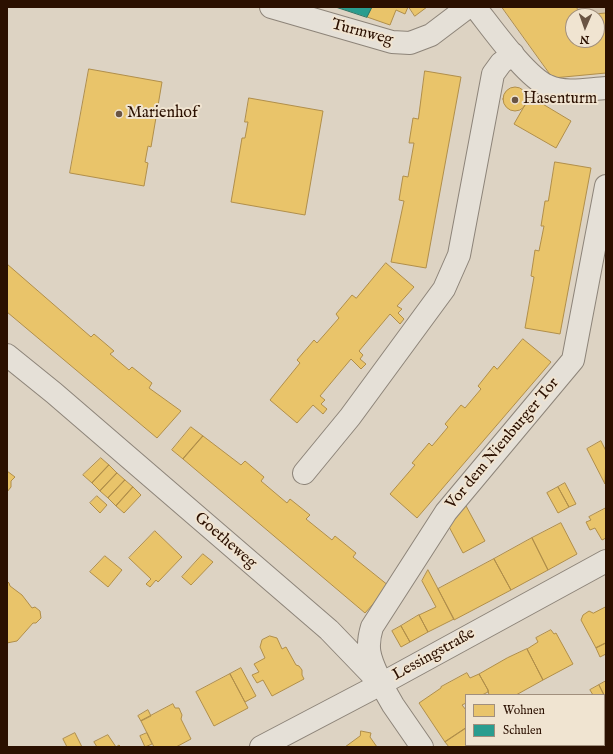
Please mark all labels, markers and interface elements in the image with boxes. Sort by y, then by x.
north arrow [565,8,605,48]
street label: Turmweg [329,16,395,50]
text: N [580,32,590,46]
place label: Hasenturm [523,90,597,110]
marker: Hasenturm [510,95,520,105]
place label: Marienhof [127,104,198,124]
marker: Marienhof [114,109,124,119]
street label: Vor dem Nienburger Tor [442,374,564,514]
street label: Goetheweg [190,509,260,573]
street label: Lessingstraße [390,625,478,685]
legend [465,694,605,746]
text: Wohnen [503,703,545,718]
text: Schulen [503,723,542,738]

